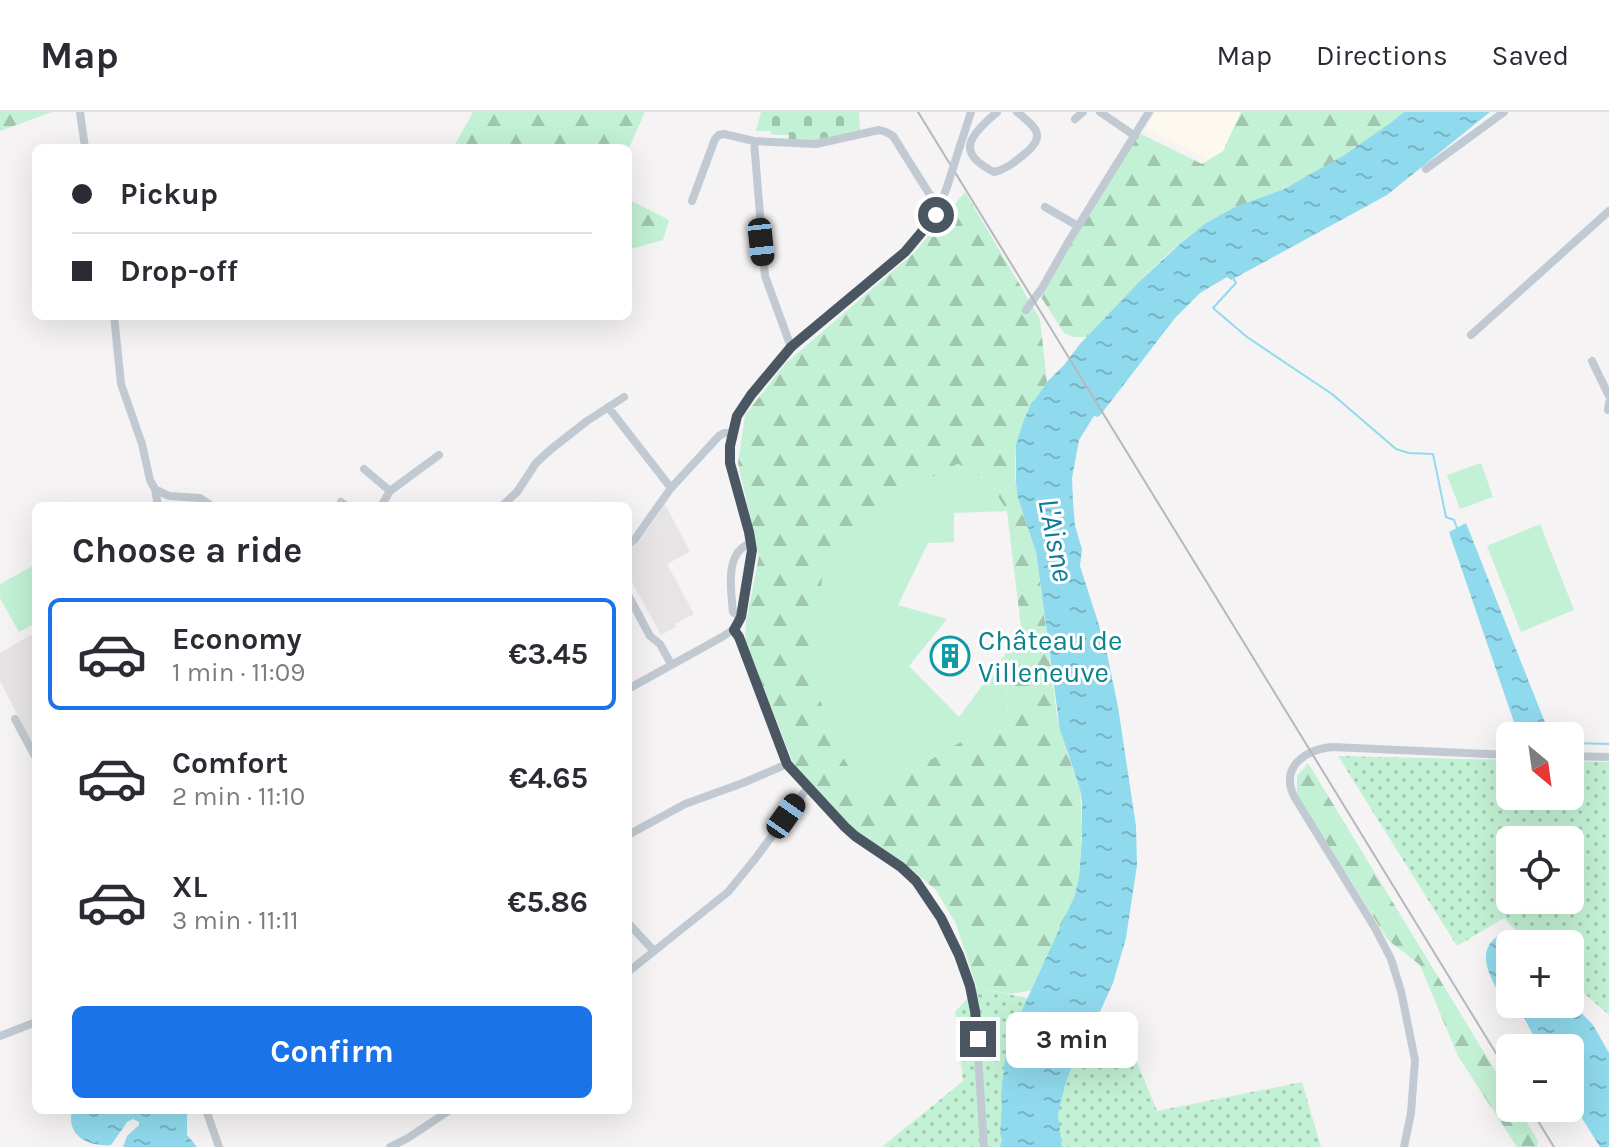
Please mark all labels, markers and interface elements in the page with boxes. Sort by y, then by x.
text: Map [40,33,119,78]
text: Map [1217,39,1272,72]
text: Directions [1316,39,1448,72]
text: Saved [1492,39,1569,72]
text: Pickup [120,176,218,212]
route start [918,197,954,233]
car [747,217,775,267]
text: Drop-off [120,253,238,289]
water label: L'Aisne [1030,495,1082,585]
text: Choose a ride [72,529,302,571]
icon: car [76,618,148,690]
text: Economy [172,621,302,657]
place label: Château de Villeneuve [978,624,1122,689]
building icon: Château de Villeneuve [929,635,971,677]
text: €3.45 [509,636,588,672]
text: 1 min · 11:09 [172,657,305,688]
north arrow [1496,722,1584,810]
map controls [1496,722,1584,1122]
icon: car [76,742,148,814]
text: Comfort [172,745,288,781]
text: €4.65 [509,760,588,796]
text: 2 min · 11:10 [172,781,305,812]
car [762,789,810,843]
button: locate [1496,826,1584,914]
icon: car [76,866,148,938]
text: XL [172,869,207,905]
text: €5.86 [507,884,588,920]
text: 3 min · 11:11 [172,905,299,936]
button: + [1496,930,1584,1018]
button: Confirm [72,1006,592,1098]
callout: 3 min [1006,1011,1138,1067]
route end [960,1021,996,1057]
text: 3 min [1036,1024,1108,1055]
button: − [1496,1034,1584,1122]

